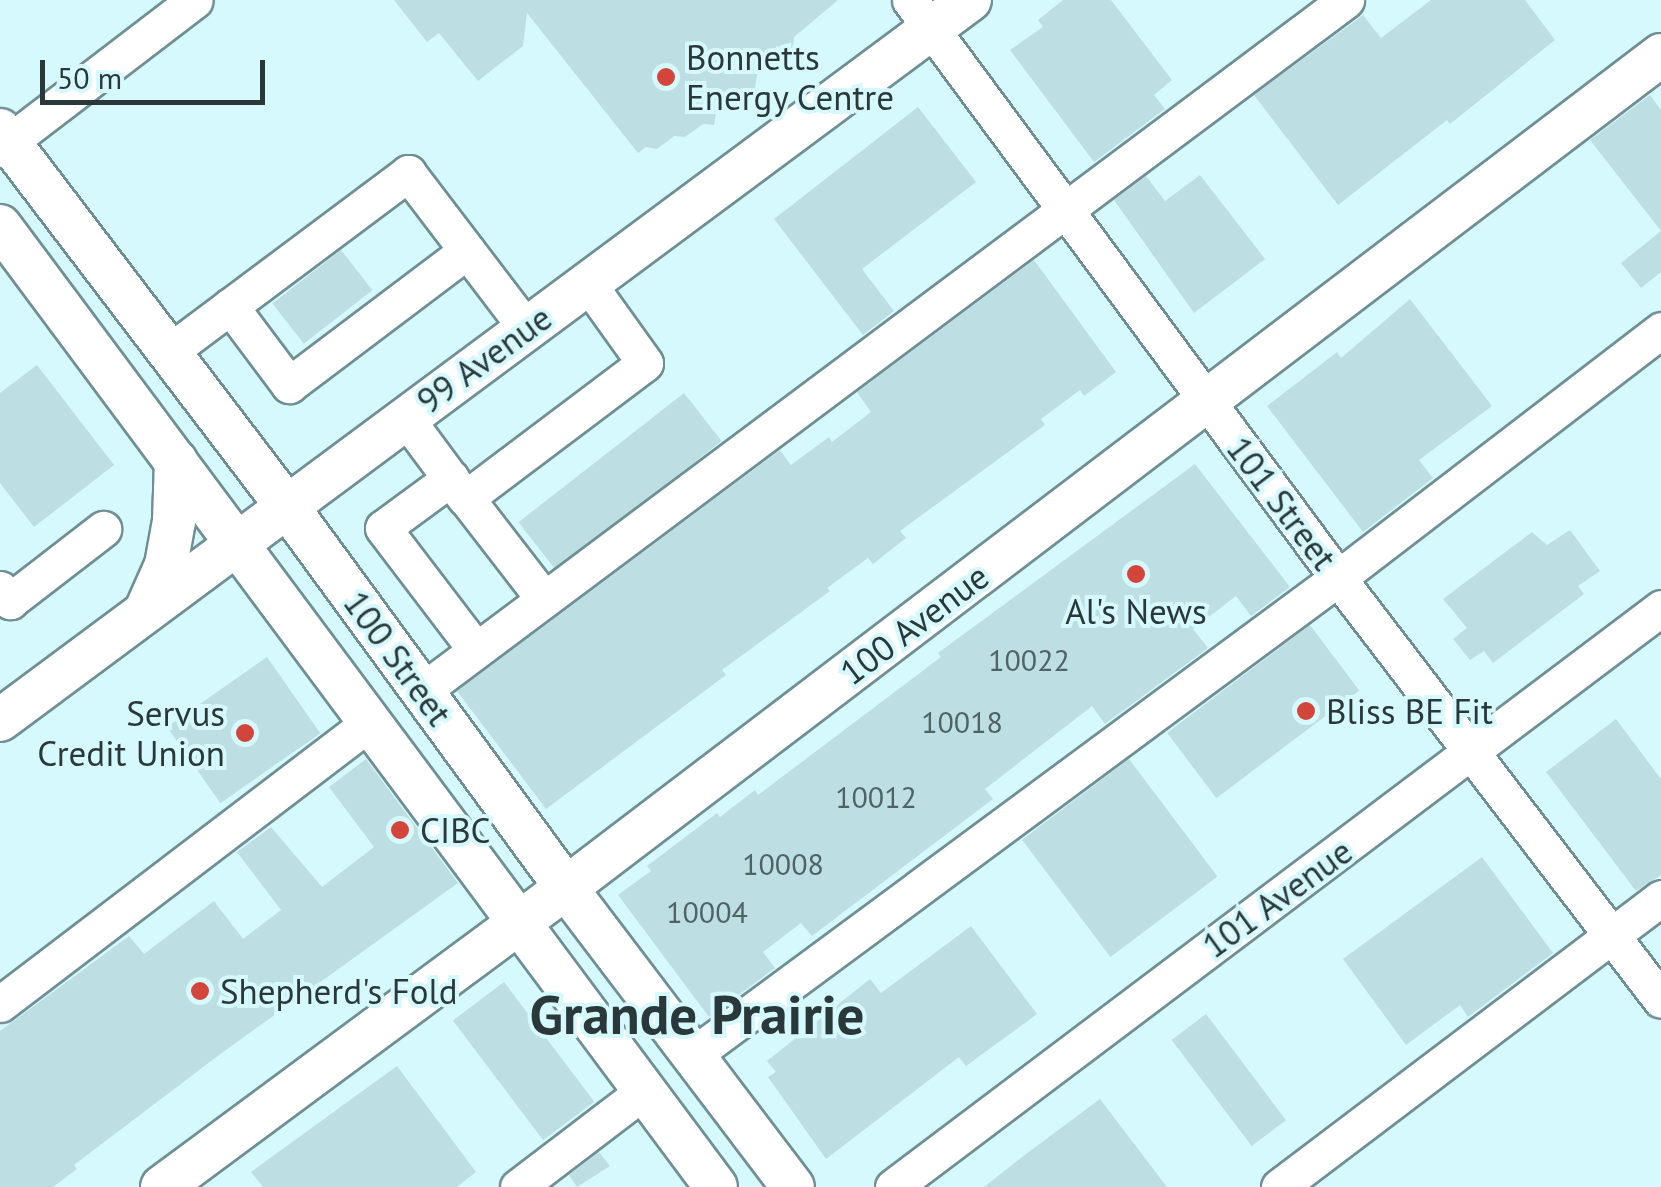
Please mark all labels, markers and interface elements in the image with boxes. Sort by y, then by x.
place label: Bonnetts Energy Centre [686,36,895,118]
scale bar [45,40,270,102]
text: 50 m [57,58,122,97]
marker: Bonnetts Energy Centre [655,66,677,88]
street label: 99 Avenue [408,296,560,422]
street label: 101 Street [1218,428,1346,578]
street label: 100 Avenue [831,554,997,694]
marker: Al's News [1125,563,1147,585]
street label: 100 Street [335,583,461,733]
place label: Al's News [1065,590,1207,632]
house number: 10022 [988,642,1070,678]
place label: Bliss BE Fit [1326,690,1493,732]
place label: Servus Credit Union [37,692,225,774]
marker: Bliss BE Fit [1295,700,1317,722]
house number: 10018 [921,704,1003,740]
marker: Servus Credit Union [234,722,256,744]
house number: 10012 [835,779,917,815]
place label: CIBC [420,809,491,851]
marker: CIBC [389,819,411,841]
street label: 101 Avenue [1194,829,1360,967]
house number: 10008 [742,846,824,882]
house number: 10004 [666,894,748,930]
place label: Shepherd's Fold [220,970,458,1012]
marker: Shepherd's Fold [189,980,211,1002]
district label: Grande Prairie [530,981,864,1047]

